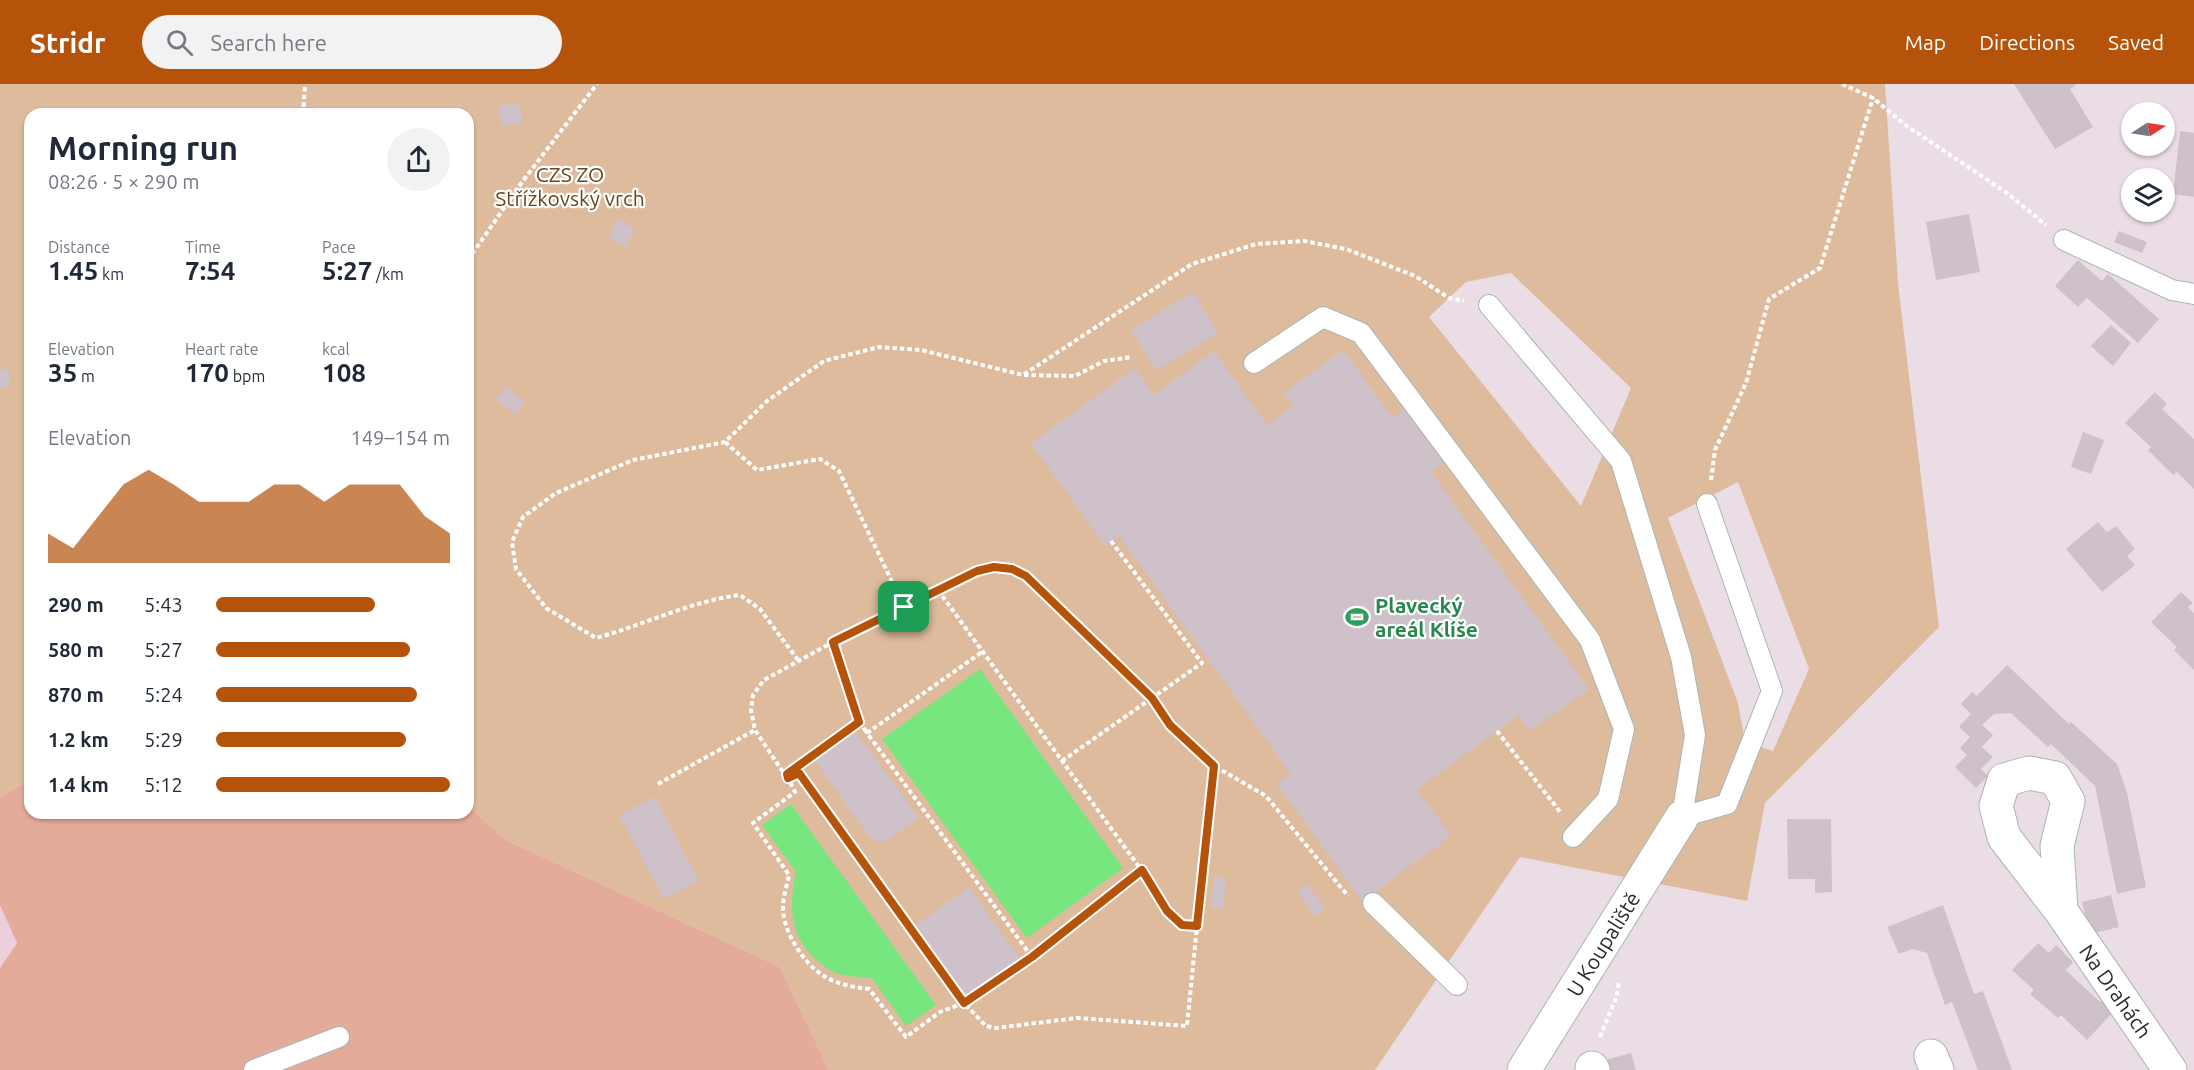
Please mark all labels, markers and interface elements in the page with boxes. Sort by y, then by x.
search box [142,15,562,69]
icon: search [163,26,196,59]
text: Stridr [30,27,106,58]
text: Search here [211,30,327,55]
text: Map [1905,30,1946,54]
text: Directions [1979,30,2075,54]
text: Saved [2108,30,2164,54]
north arrow [2121,102,2175,156]
map controls [2121,102,2175,222]
button: share [387,128,450,191]
text: Morning run [48,129,238,166]
park label: CZS ZO Střížkovský vrch [495,162,645,210]
button: layers [2121,168,2175,222]
text: 08:26 · 5 × 290 m [48,170,200,193]
text: Distance [48,238,110,256]
text: Time [185,238,221,256]
text: Pace [322,238,356,256]
text: 1.45 [48,256,98,285]
text: 7:54 [185,256,235,285]
text: 5:27 [322,256,372,285]
text: km [98,265,124,283]
text: /km [372,265,404,283]
text: Elevation [48,340,115,358]
text: Heart rate [185,340,259,358]
text: kcal [322,340,350,358]
text: 35 [48,358,77,387]
text: 170 [185,358,229,387]
text: 108 [322,358,366,387]
text: m [77,367,95,385]
text: bpm [229,367,265,385]
text: Elevation [48,426,131,449]
text: 149–154 m [351,426,450,449]
pin [878,581,929,632]
icon: arrive [887,590,920,623]
text: 290 m [48,593,104,616]
text: 5:43 [144,593,183,616]
place label: Plavecký areál Klíše [1375,593,1478,641]
sports icon: Plavecký areál Klíše [1344,604,1370,630]
text: 580 m [48,638,104,661]
text: 5:27 [144,638,183,661]
text: 870 m [48,683,104,706]
text: 5:24 [144,683,183,706]
text: 1.2 km [48,728,109,751]
text: 5:29 [144,728,183,751]
text: 1.4 km [48,773,109,796]
text: 5:12 [144,773,183,796]
street label: U Koupaliště [1561,887,1645,1001]
street label: Na Drahách [2075,940,2157,1042]

